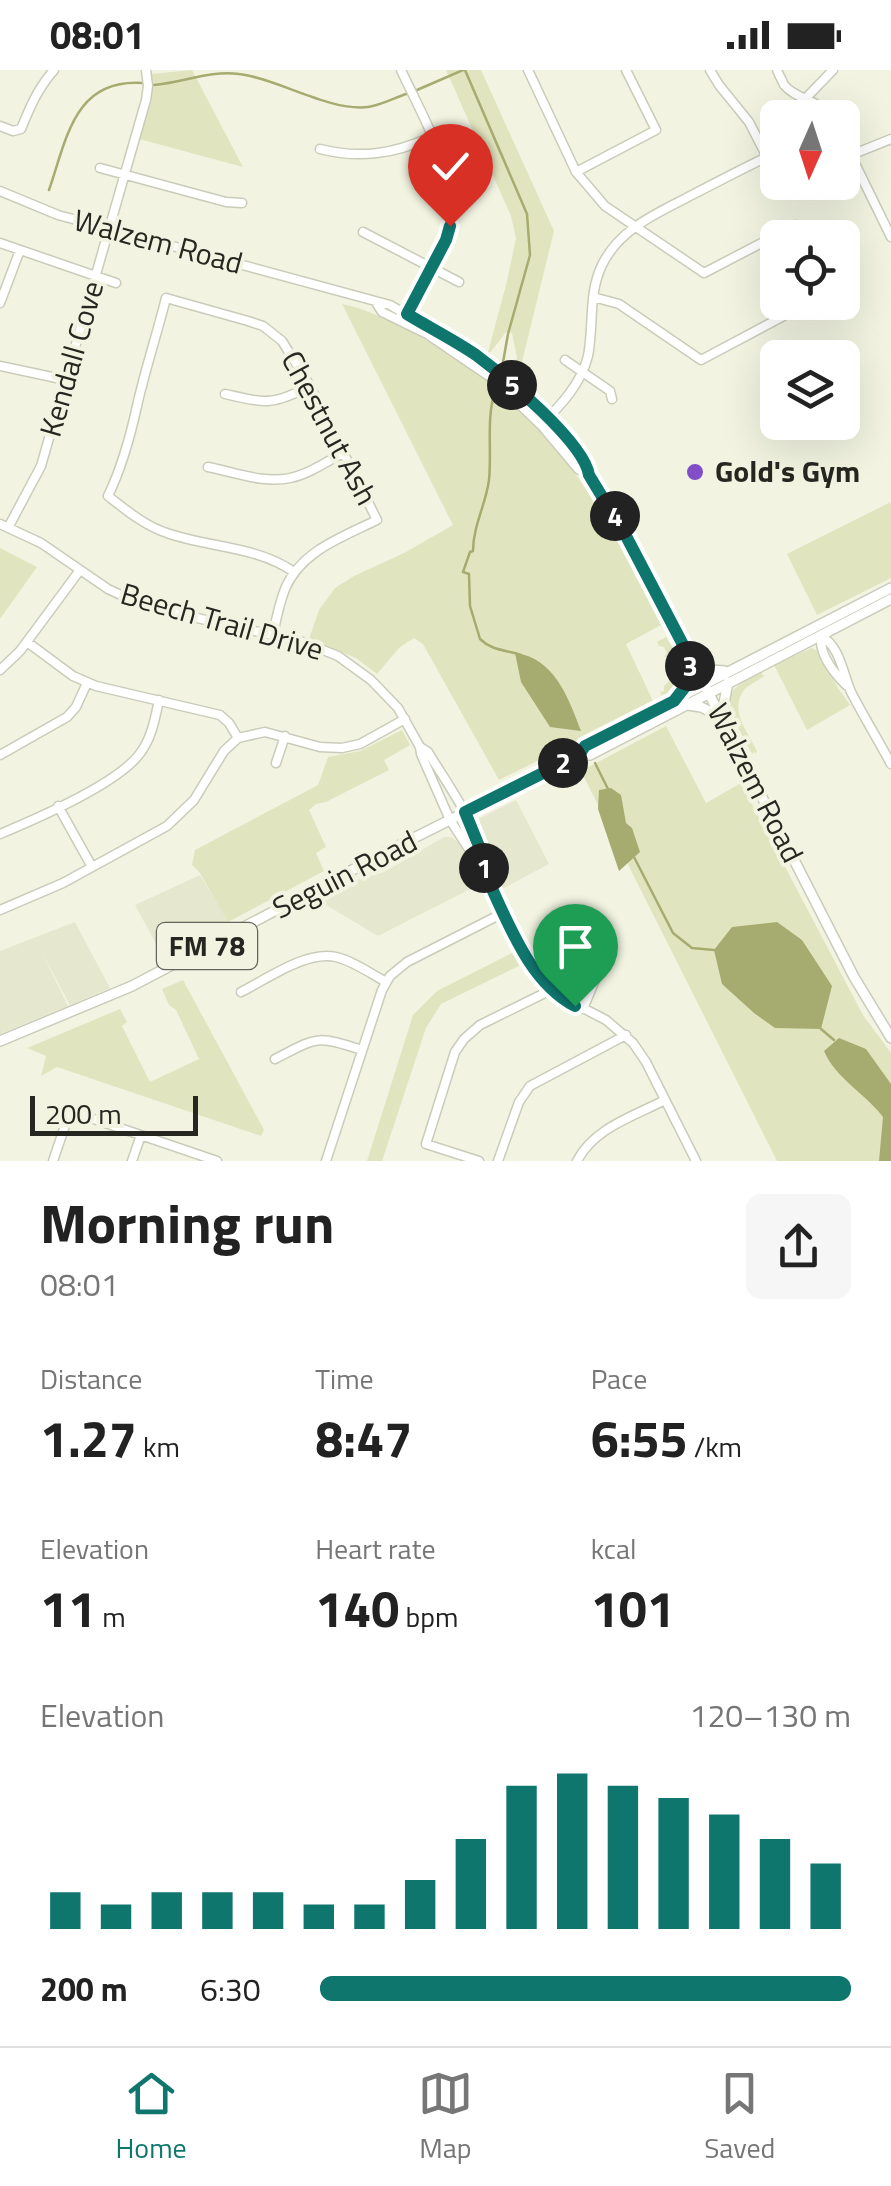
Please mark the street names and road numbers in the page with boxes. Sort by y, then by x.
street label: Walzem Road [69,196,248,286]
street label: Kendall Cove [27,275,115,442]
street label: Chestnut Ash [270,342,390,513]
street label: Beech Trail Drive [116,570,329,672]
street label: Walzem Road [696,695,816,870]
street label: Seguin Road [264,818,425,930]
road number: FM 78 [157,923,257,969]

